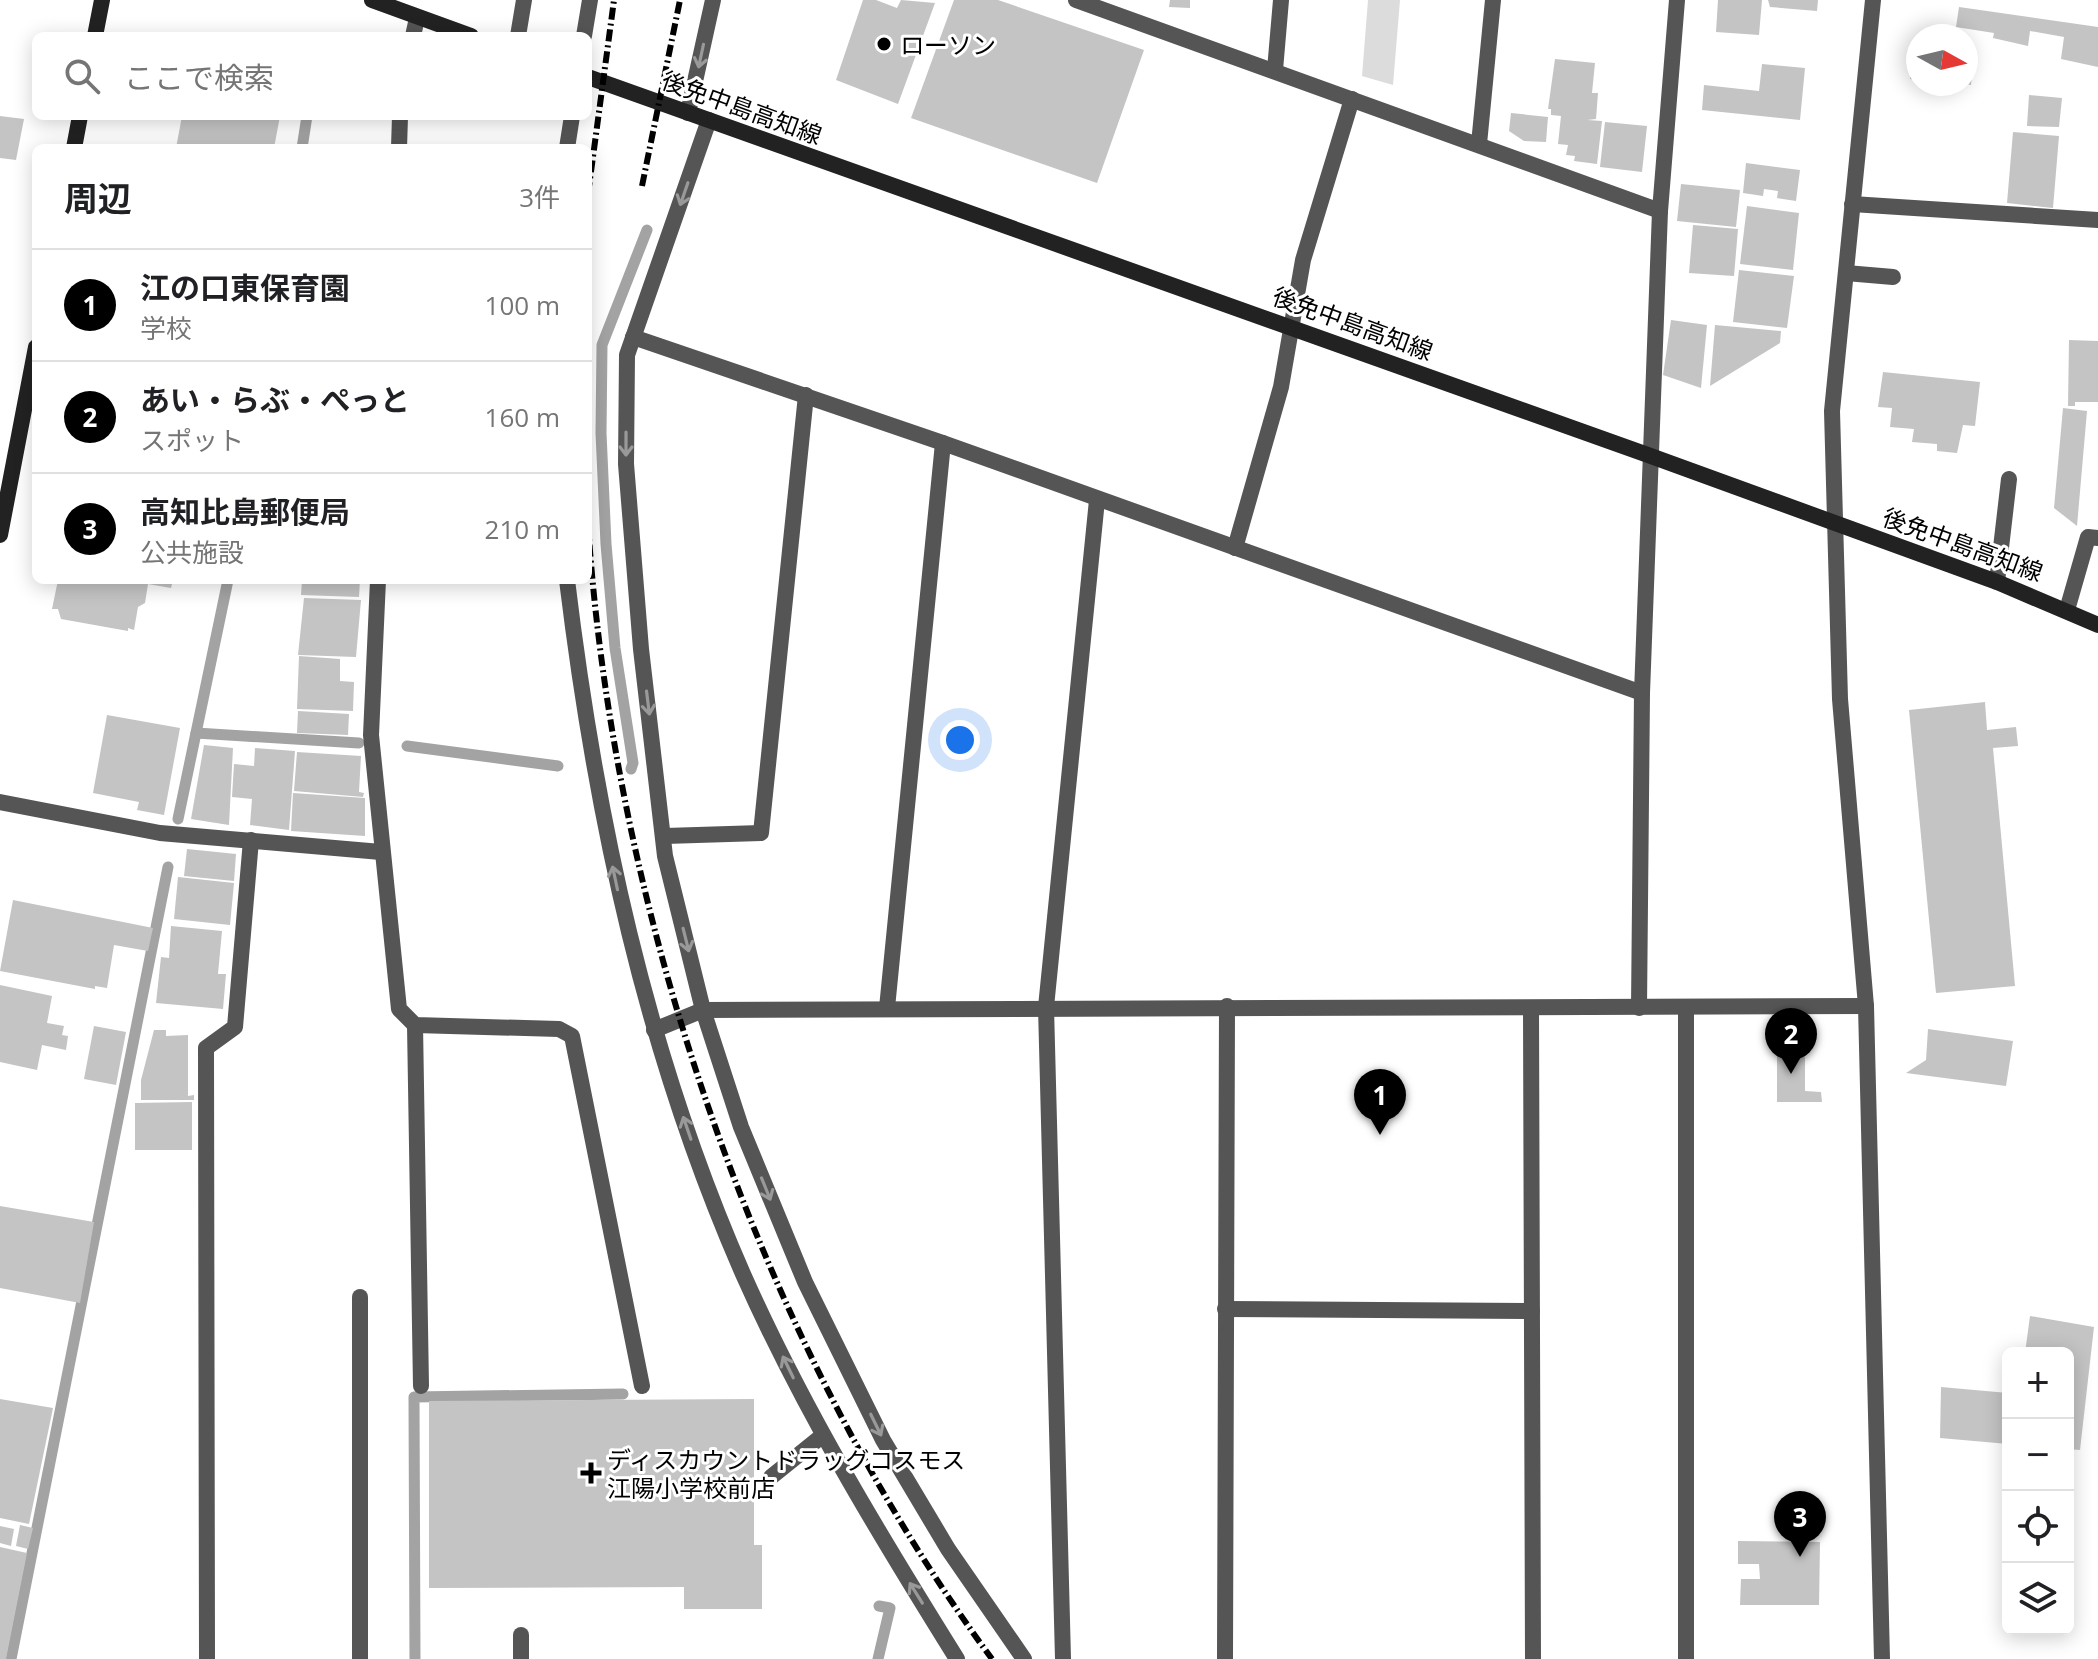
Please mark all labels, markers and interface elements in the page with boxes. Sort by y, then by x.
north arrow [1906,24,1978,96]
place label: ローソン [900,28,996,61]
search box [32,32,592,120]
marker: ローソン [875,35,893,53]
one-way arrow [692,43,707,69]
icon: search [60,54,104,98]
text: ここで検索 [124,57,274,98]
street label: 後免中島高知線 [657,63,827,151]
text: 周辺 [64,175,132,221]
text: 3件 [519,179,560,215]
one-way arrow [675,181,690,206]
text: 江の口東保育園 [140,267,350,308]
street label: 後免中島高知線 [1268,279,1438,367]
text: 1 [83,287,97,323]
text: 100 m [485,287,560,323]
text: 学校 [140,310,192,346]
text: あい・らぶ・ぺっと [140,379,410,420]
text: 2 [83,399,97,435]
text: 160 m [485,399,560,435]
text: スポット [140,422,244,458]
one-way arrow [618,430,634,457]
text: 高知比島郵便局 [140,491,350,532]
street label: 後免中島高知線 [1878,500,2048,588]
text: 3 [83,511,97,547]
text: 210 m [485,511,560,547]
text: 公共施設 [140,534,244,570]
one-way arrow [640,689,655,716]
your location [940,720,980,760]
one-way arrow [607,866,622,891]
one-way arrow [679,926,694,952]
pin: 2 [1765,1008,1817,1074]
pin: 1 [1354,1069,1406,1135]
one-way arrow [679,1116,693,1140]
one-way arrow [760,1176,775,1201]
map controls [2002,1347,2074,1635]
button: + [2002,1347,2074,1419]
one-way arrow [779,1356,795,1380]
one-way arrow [868,1412,884,1436]
button: − [2002,1419,2074,1491]
place label: ディスカウントドラッグコスモス 江陽小学校前店 [607,1443,965,1504]
marker: ディスカウントドラッグコスモス 江陽小学校前店 [582,1464,600,1482]
pin: 3 [1774,1491,1826,1557]
button: locate [2002,1491,2074,1563]
button: layers [2002,1563,2074,1635]
one-way arrow [907,1582,923,1605]

